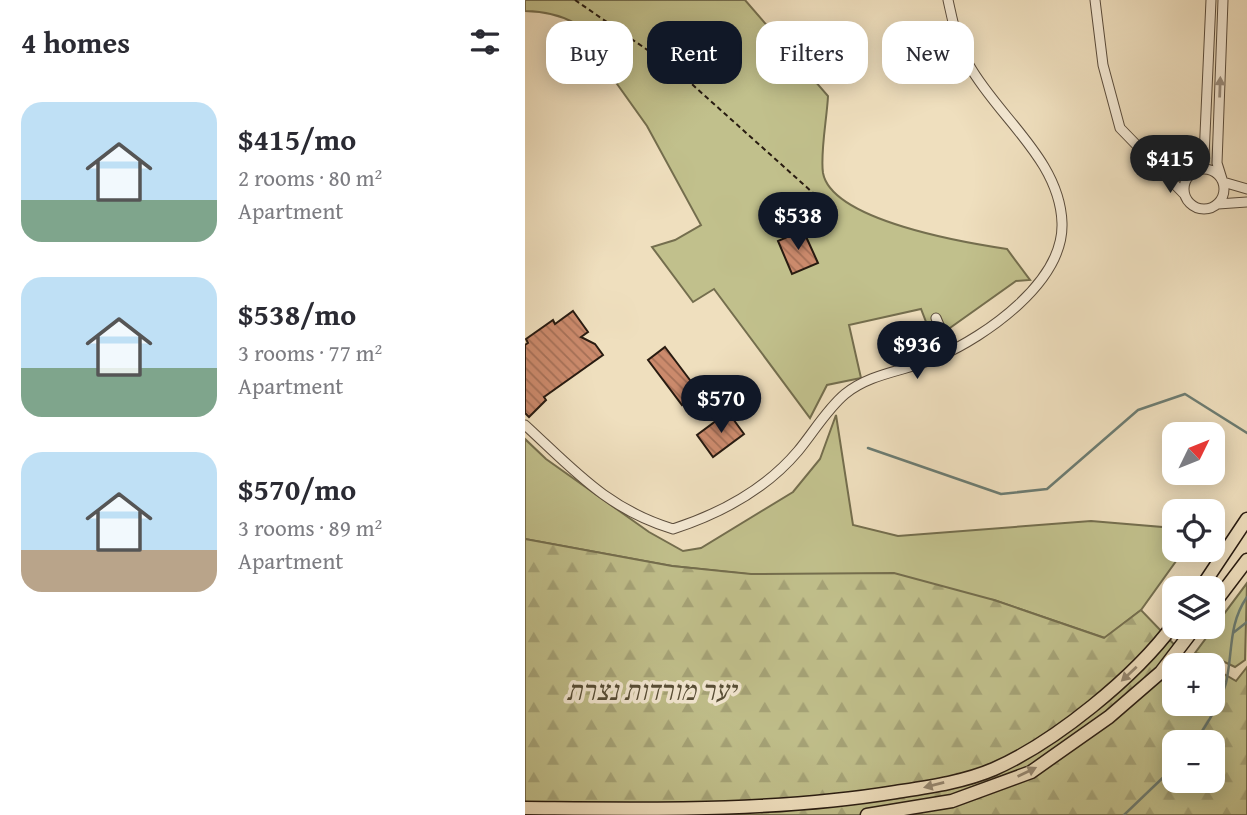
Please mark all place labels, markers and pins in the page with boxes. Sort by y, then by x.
pin: $415 [1129,136,1211,195]
pin: $538 [757,192,839,252]
pin: $936 [876,322,958,381]
pin: $570 [680,376,762,435]

